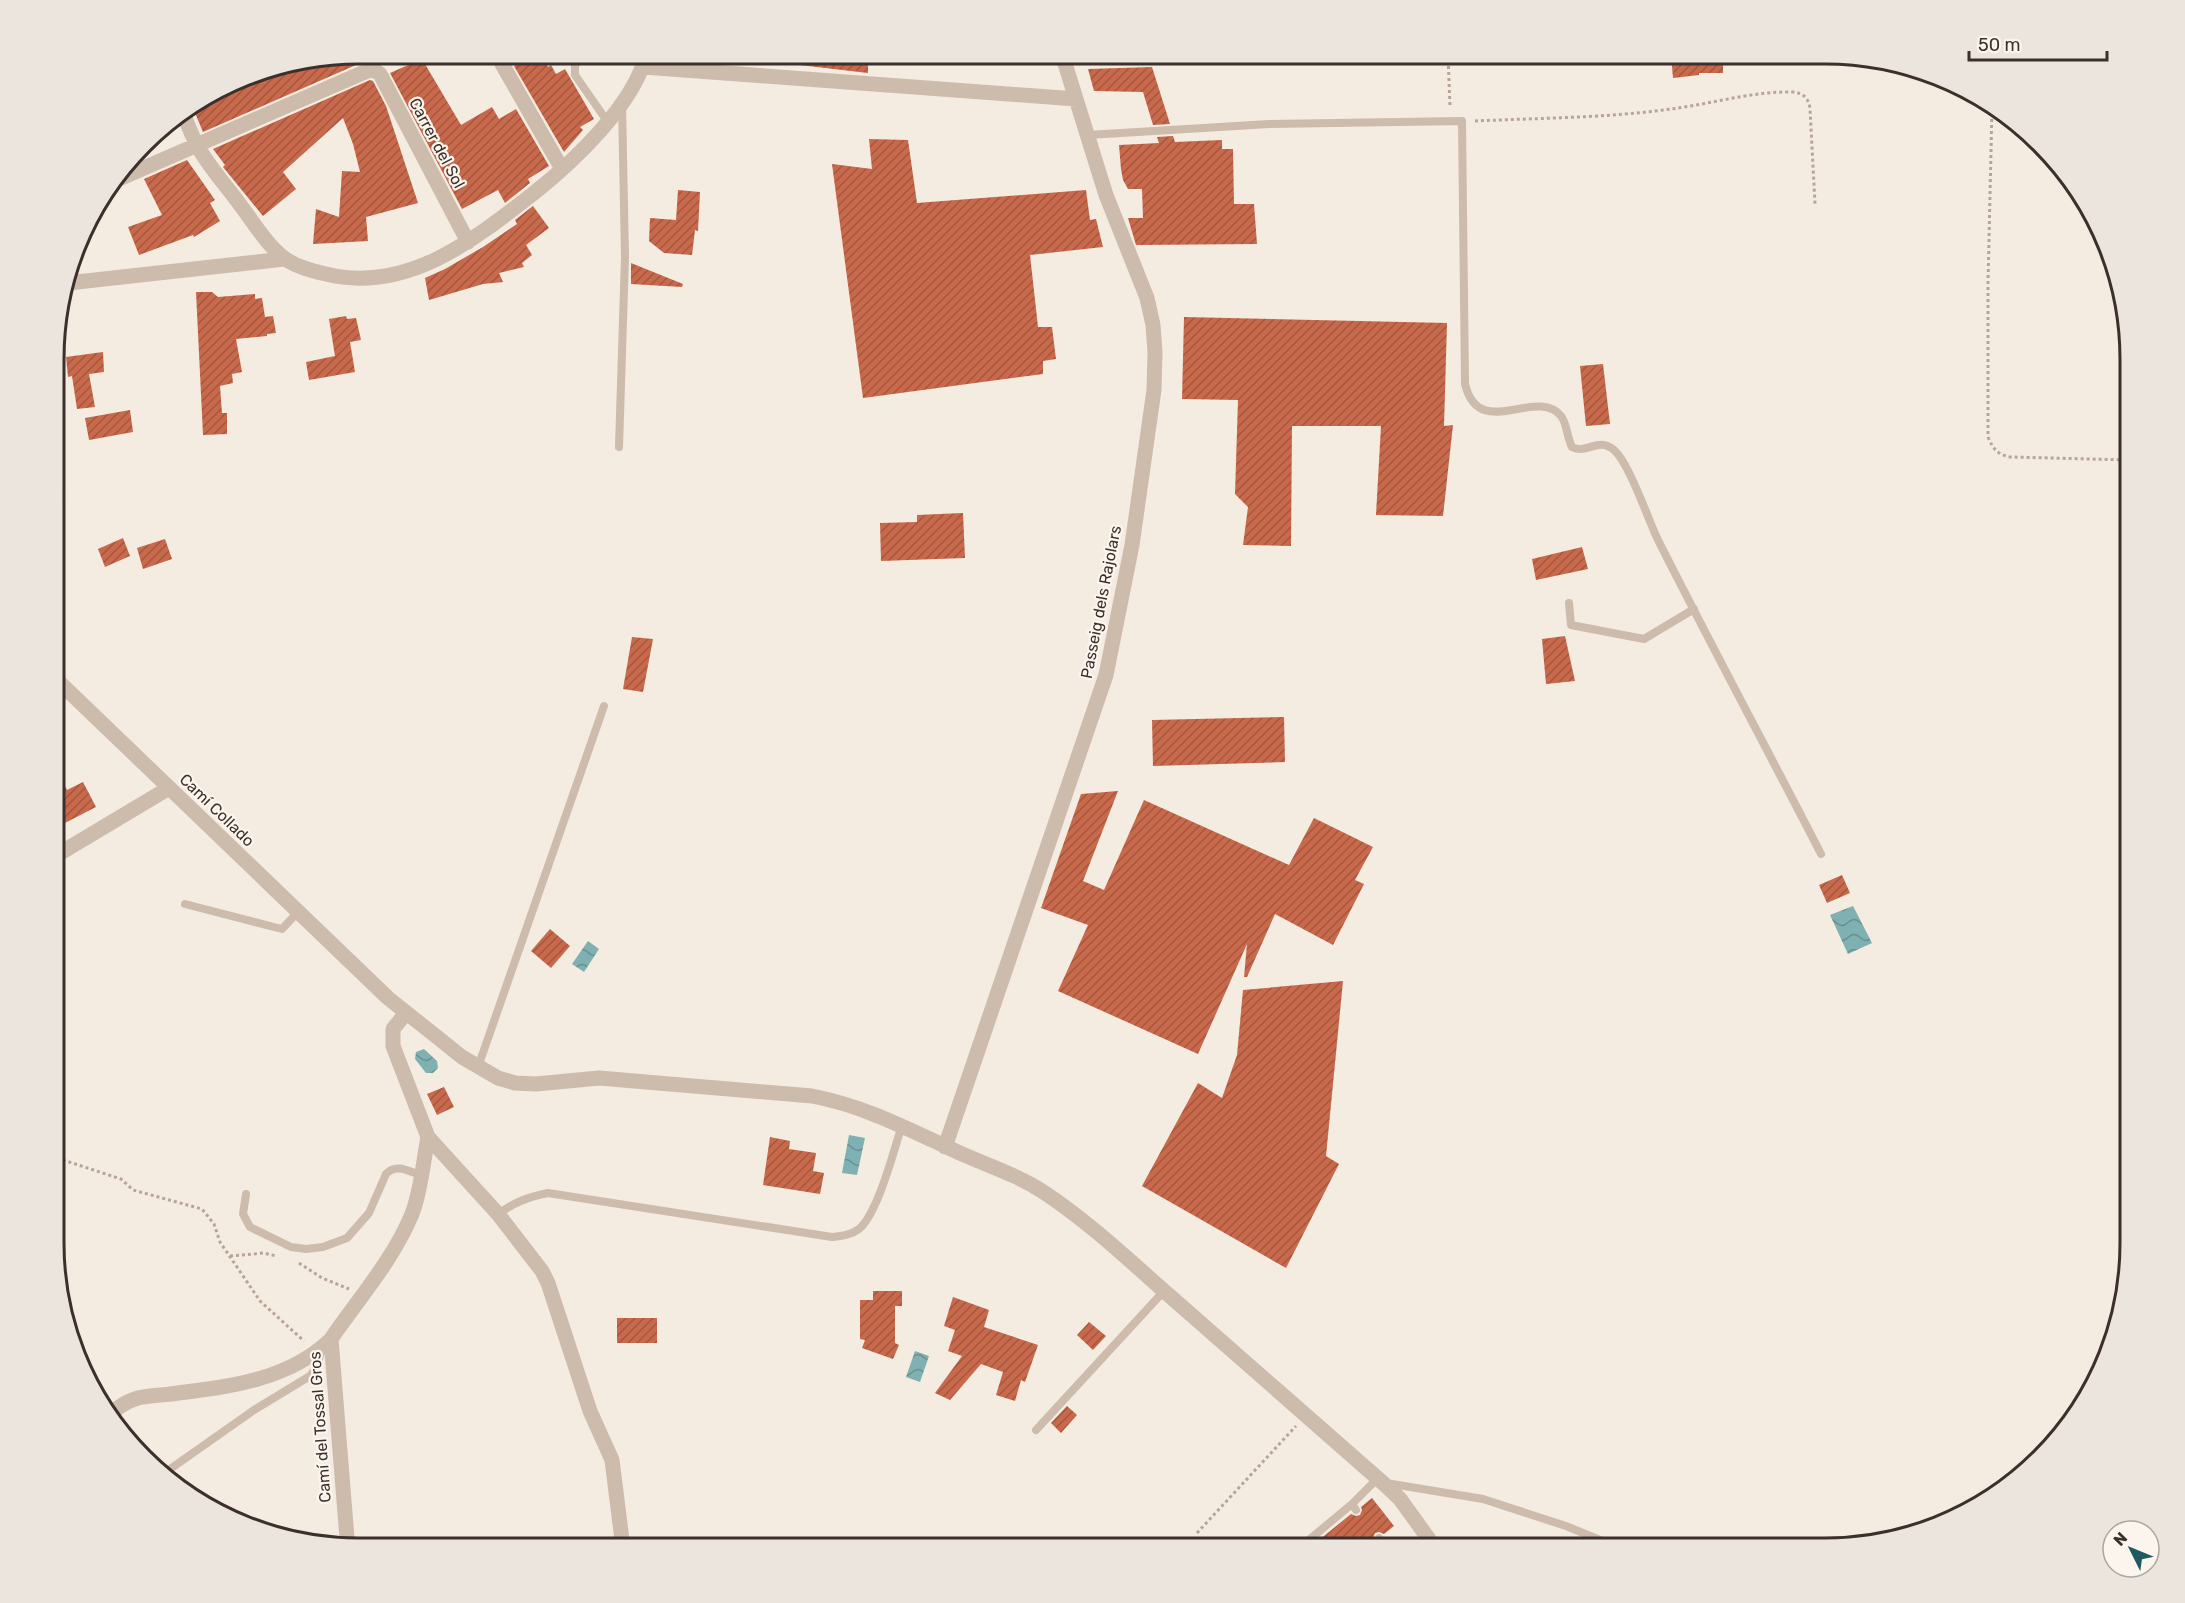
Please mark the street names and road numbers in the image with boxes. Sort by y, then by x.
street label: Carrer del Sol [405,95,469,191]
street label: Passeig dels Rajolars [1077,524,1125,680]
street label: Camí Collado [176,770,258,850]
street label: Camí del Tossal Gros [305,1351,335,1503]

